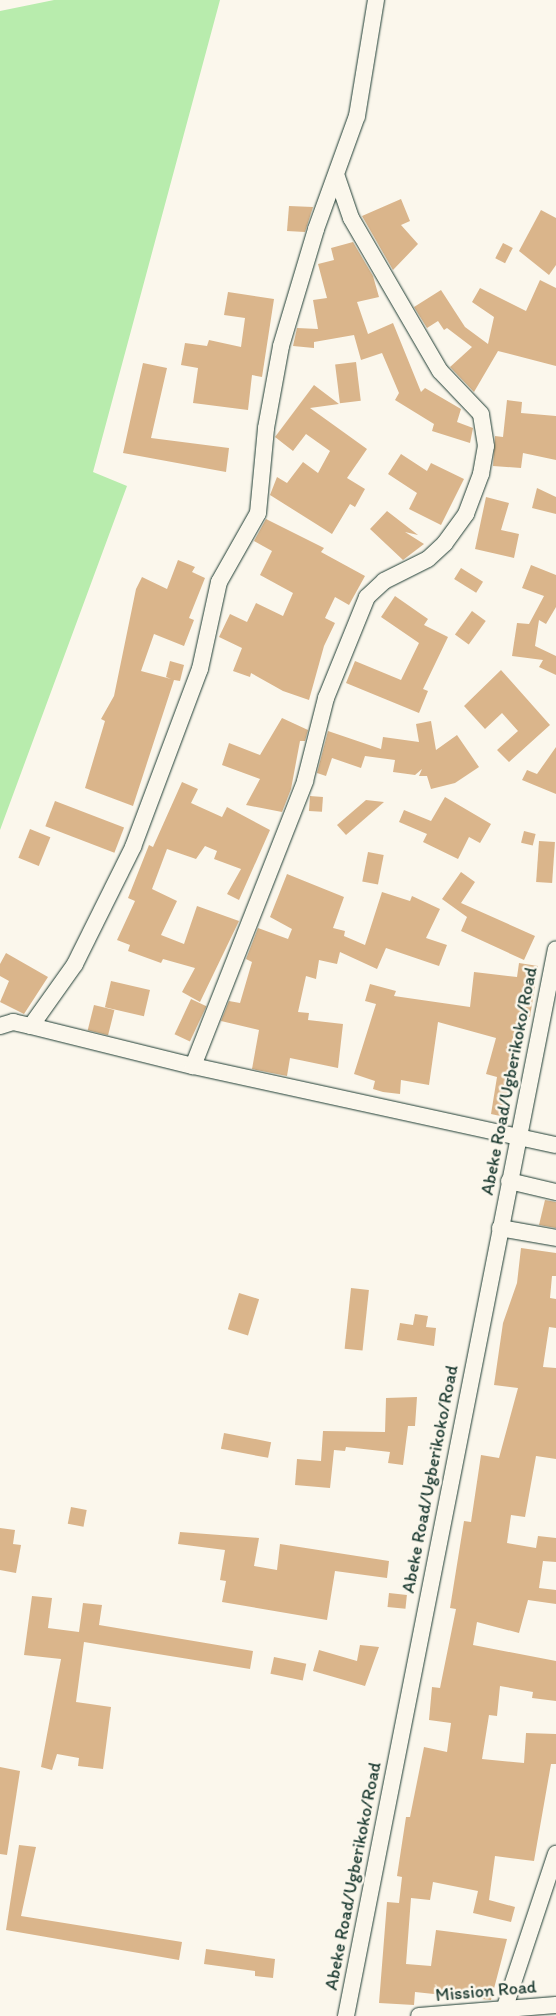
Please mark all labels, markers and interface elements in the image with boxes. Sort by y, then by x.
street label: Abeke Road/Ugberikoko/Road [476,965,542,1197]
street label: Abeke Road/Ugberikoko/Road [397,1363,463,1595]
street label: Abeke Road/Ugberikoko/Road [320,1760,386,1992]
street label: Mission Road [434,1976,538,2006]

